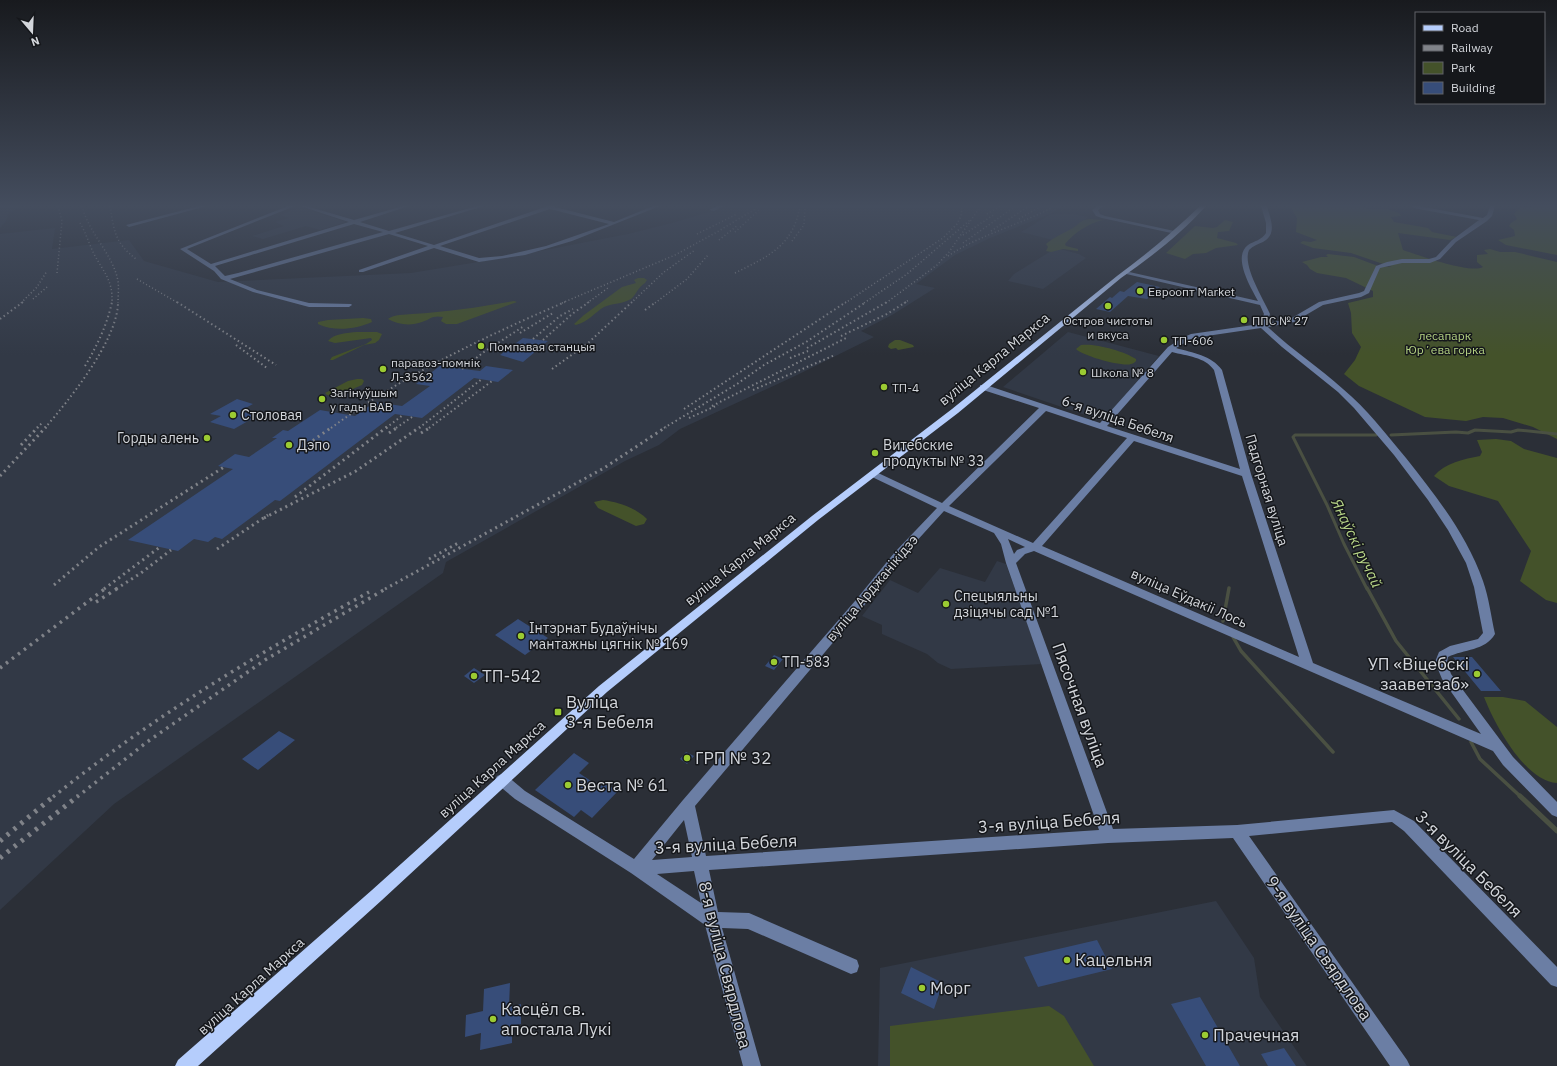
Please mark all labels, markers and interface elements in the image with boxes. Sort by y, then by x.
north arrow [12,12,52,52]
legend [1415,12,1545,104]
text: Road [1451,20,1479,35]
text: N [29,34,41,49]
text: Railway [1451,40,1493,55]
text: Park [1451,60,1476,75]
text: Building [1451,80,1496,95]
place label: Евроопт Market [1148,284,1235,299]
marker: Евроопт Market [1135,286,1145,296]
marker: Остров чистоты и вкуса [1103,301,1113,311]
street label: вуліца Карла Маркса [935,308,1053,409]
place label: Остров чистоты и вкуса [1063,313,1153,342]
place label: ППС № 27 [1252,313,1308,328]
marker: ППС № 27 [1239,315,1249,325]
park label: лесапарк Юрʼева горка [1405,328,1485,357]
place label: ТП-606 [1172,333,1214,348]
marker: ТП-606 [1159,335,1169,345]
place label: Помпавая станцыя [489,339,595,354]
marker: Помпавая станцыя [476,341,486,351]
place label: паравоз-помнік Л-3562 [391,355,481,384]
marker: паравоз-помнік Л-3562 [378,364,388,374]
place label: Школа № 8 [1091,365,1154,380]
marker: Школа № 8 [1078,367,1088,377]
place label: ТП-4 [892,380,919,395]
marker: ТП-4 [879,382,889,392]
place label: Загінуўшым у гады ВАВ [330,385,397,414]
street label: 6-я вуліца Бебеля [1060,391,1176,447]
marker: Загінуўшым у гады ВАВ [317,394,327,404]
place label: Столовая [241,406,302,424]
marker: Столовая [228,410,238,420]
place label: Горды алень [117,429,199,447]
street label: Падгорная вуліца [1241,432,1293,549]
marker: Горды алень [202,433,212,443]
place label: Дэпо [297,436,330,454]
place label: Витебские продукты № 33 [883,436,984,470]
marker: Дэпо [284,440,294,450]
marker: Витебские продукты № 33 [870,448,880,458]
water label: Янаўскі ручай [1327,494,1387,591]
street label: вуліца Карла Маркса [681,508,799,609]
street label: вуліца Арджанікідзэ [822,531,922,645]
street label: вуліца Еўдакіі Лось [1128,564,1250,632]
place label: Спецыяльны дзіцячы сад №1 [954,587,1059,621]
marker: Спецыяльны дзіцячы сад №1 [941,599,951,609]
place label: Інтэрнат Будаўнічы мантажны цягнік № 169 [529,619,688,653]
marker: Інтэрнат Будаўнічы мантажны цягнік № 169 [516,631,526,641]
street label: Пясочная вуліца [1047,640,1113,770]
place label: ТП-583 [782,653,831,671]
place label: УП «Віцебскі зааветзаб» [1368,653,1469,695]
marker: ТП-583 [769,657,779,667]
place label: ТП-542 [482,665,541,687]
marker: УП «Віцебскі зааветзаб» [1472,669,1482,679]
marker: ТП-542 [469,671,479,681]
place label: Вуліца 3-я Бебеля [566,691,654,733]
marker: Вуліца 3-я Бебеля [553,707,563,717]
street label: вуліца Карла Маркса [435,716,549,822]
place label: ГРП № 32 [695,747,771,769]
marker: ГРП № 32 [682,753,692,763]
place label: Веста № 61 [576,774,668,796]
marker: Веста № 61 [563,780,573,790]
street label: 3-я вуліца Бебеля [977,806,1121,838]
street label: 3-я вуліца Бебеля [1411,806,1527,922]
street label: 3-я вуліца Бебеля [654,829,798,859]
street label: 9-я вуліца Свярдлова [1261,871,1377,1025]
street label: 8-я вуліца Свярдлова [694,879,756,1051]
street label: вуліца Карла Маркса [194,933,308,1039]
place label: Кацельня [1075,949,1152,971]
marker: Кацельня [1062,955,1072,965]
place label: Морг [930,977,971,999]
marker: Морг [917,983,927,993]
place label: Касцёл св. апостала Лукі [501,998,611,1040]
marker: Касцёл св. апостала Лукі [488,1014,498,1024]
place label: Прачечная [1213,1024,1299,1046]
marker: Прачечная [1200,1030,1210,1040]

